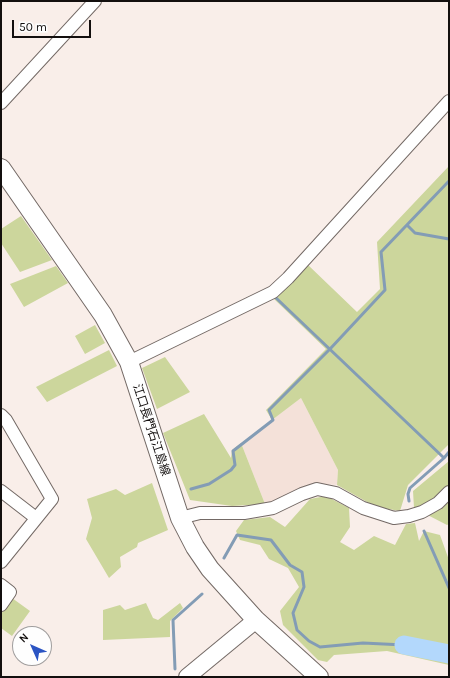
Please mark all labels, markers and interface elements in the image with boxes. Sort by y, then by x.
scale bar [14,12,93,38]
text: 50 m [19,20,47,34]
street label: 江口長門石江島線 [129,382,173,478]
north arrow [12,626,52,666]
text: N [16,630,31,645]

